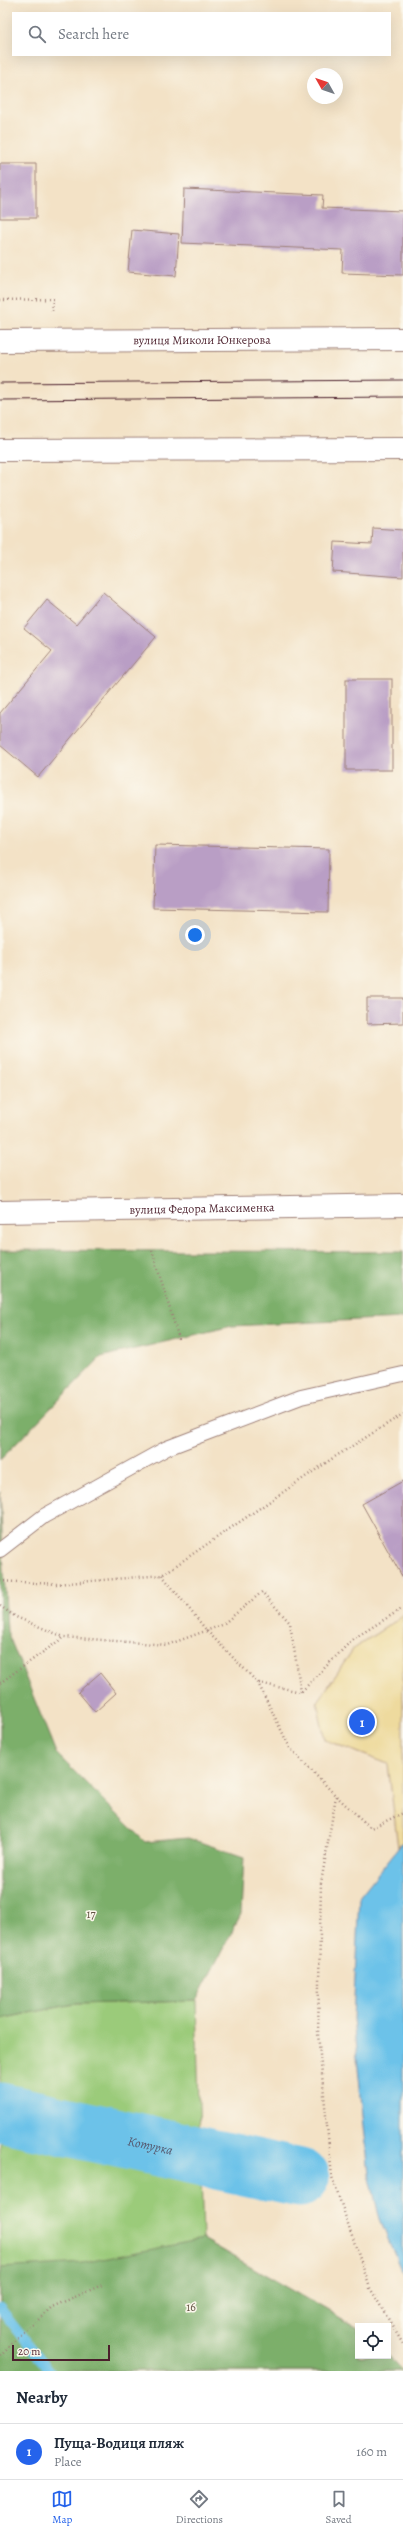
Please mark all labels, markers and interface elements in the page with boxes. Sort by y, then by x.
search box [12,12,391,56]
icon: search [26,23,48,45]
text: Search here [58,24,129,44]
north arrow [307,68,343,104]
street label: вулиця Миколи Юнкерова [133,332,271,348]
your location [185,925,205,945]
street label: вулиця Федора Максименка [129,1199,275,1218]
pin: 1 [349,1707,375,1737]
park label: 17 [86,1906,97,1922]
water label: Котурка [126,2132,174,2159]
park label: 16 [186,2299,196,2315]
map controls [355,2323,391,2359]
button: locate [355,2323,391,2359]
scale bar [12,2343,110,2362]
text: 20 m [18,2344,40,2359]
text: Nearby [16,2386,67,2409]
text: Пуща-Водиця пляж [54,2433,184,2453]
text: 1 [27,2443,31,2460]
text: 160 m [356,2443,387,2460]
text: Place [54,2453,82,2470]
tab: Map [51,2488,73,2527]
tab: Directions [176,2488,223,2527]
tab: Saved [326,2488,352,2527]

